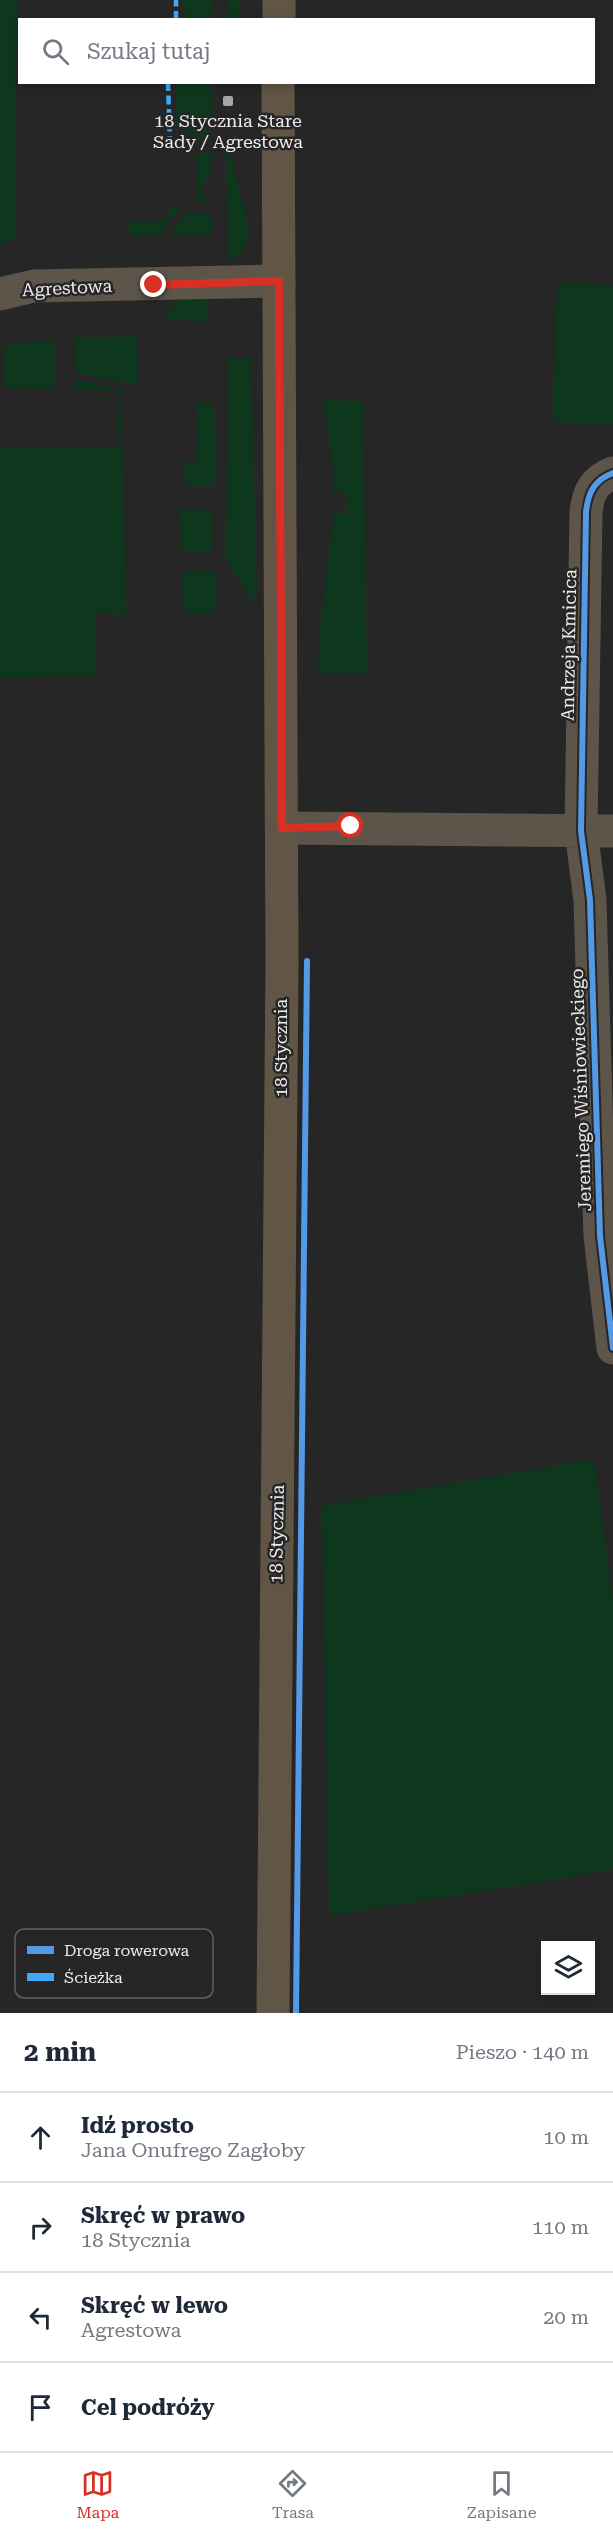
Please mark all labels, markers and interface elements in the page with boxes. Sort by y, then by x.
search box [18,18,595,84]
icon: search [39,35,72,68]
text: Szukaj tutaj [87,39,211,64]
marker: 18 Stycznia Stare Sady / Agrestowa [221,94,235,108]
place label: 18 Stycznia Stare Sady / Agrestowa [153,110,303,152]
route end [140,271,166,297]
street label: Agrestowa [21,275,113,300]
street label: Andrzeja Kmicica [557,569,580,721]
route start [337,812,363,838]
street label: Jeremiego Wiśniowieckiego [566,968,595,1212]
street label: 18 Stycznia [270,998,291,1097]
street label: 18 Stycznia [265,1484,288,1583]
legend [15,1929,213,1998]
text: Droga rowerowa [64,1941,190,1960]
map controls [541,1941,595,1995]
button: layers [541,1941,595,1995]
text: Ścieżka [64,1968,123,1987]
text: 2 min [24,2037,96,2067]
text: Pieszo · 140 m [456,2040,589,2064]
text: Idź prosto [81,2113,194,2138]
icon: ahead [24,2121,57,2154]
text: 10 m [543,2125,589,2149]
text: Jana Onufrego Zagłoby [81,2138,305,2162]
text: Skręć w prawo [81,2203,245,2228]
icon: right [24,2211,57,2244]
text: 110 m [532,2215,589,2239]
text: 18 Stycznia [81,2228,191,2252]
text: Skręć w lewo [81,2293,228,2318]
icon: left [24,2301,57,2334]
text: 20 m [543,2305,589,2329]
text: Agrestowa [81,2318,181,2342]
icon: arrive [24,2391,57,2424]
text: Cel podróży [81,2395,215,2420]
tab: Mapa [76,2467,119,2522]
tab: Trasa [272,2467,314,2522]
tab: Zapisane [467,2467,537,2522]

